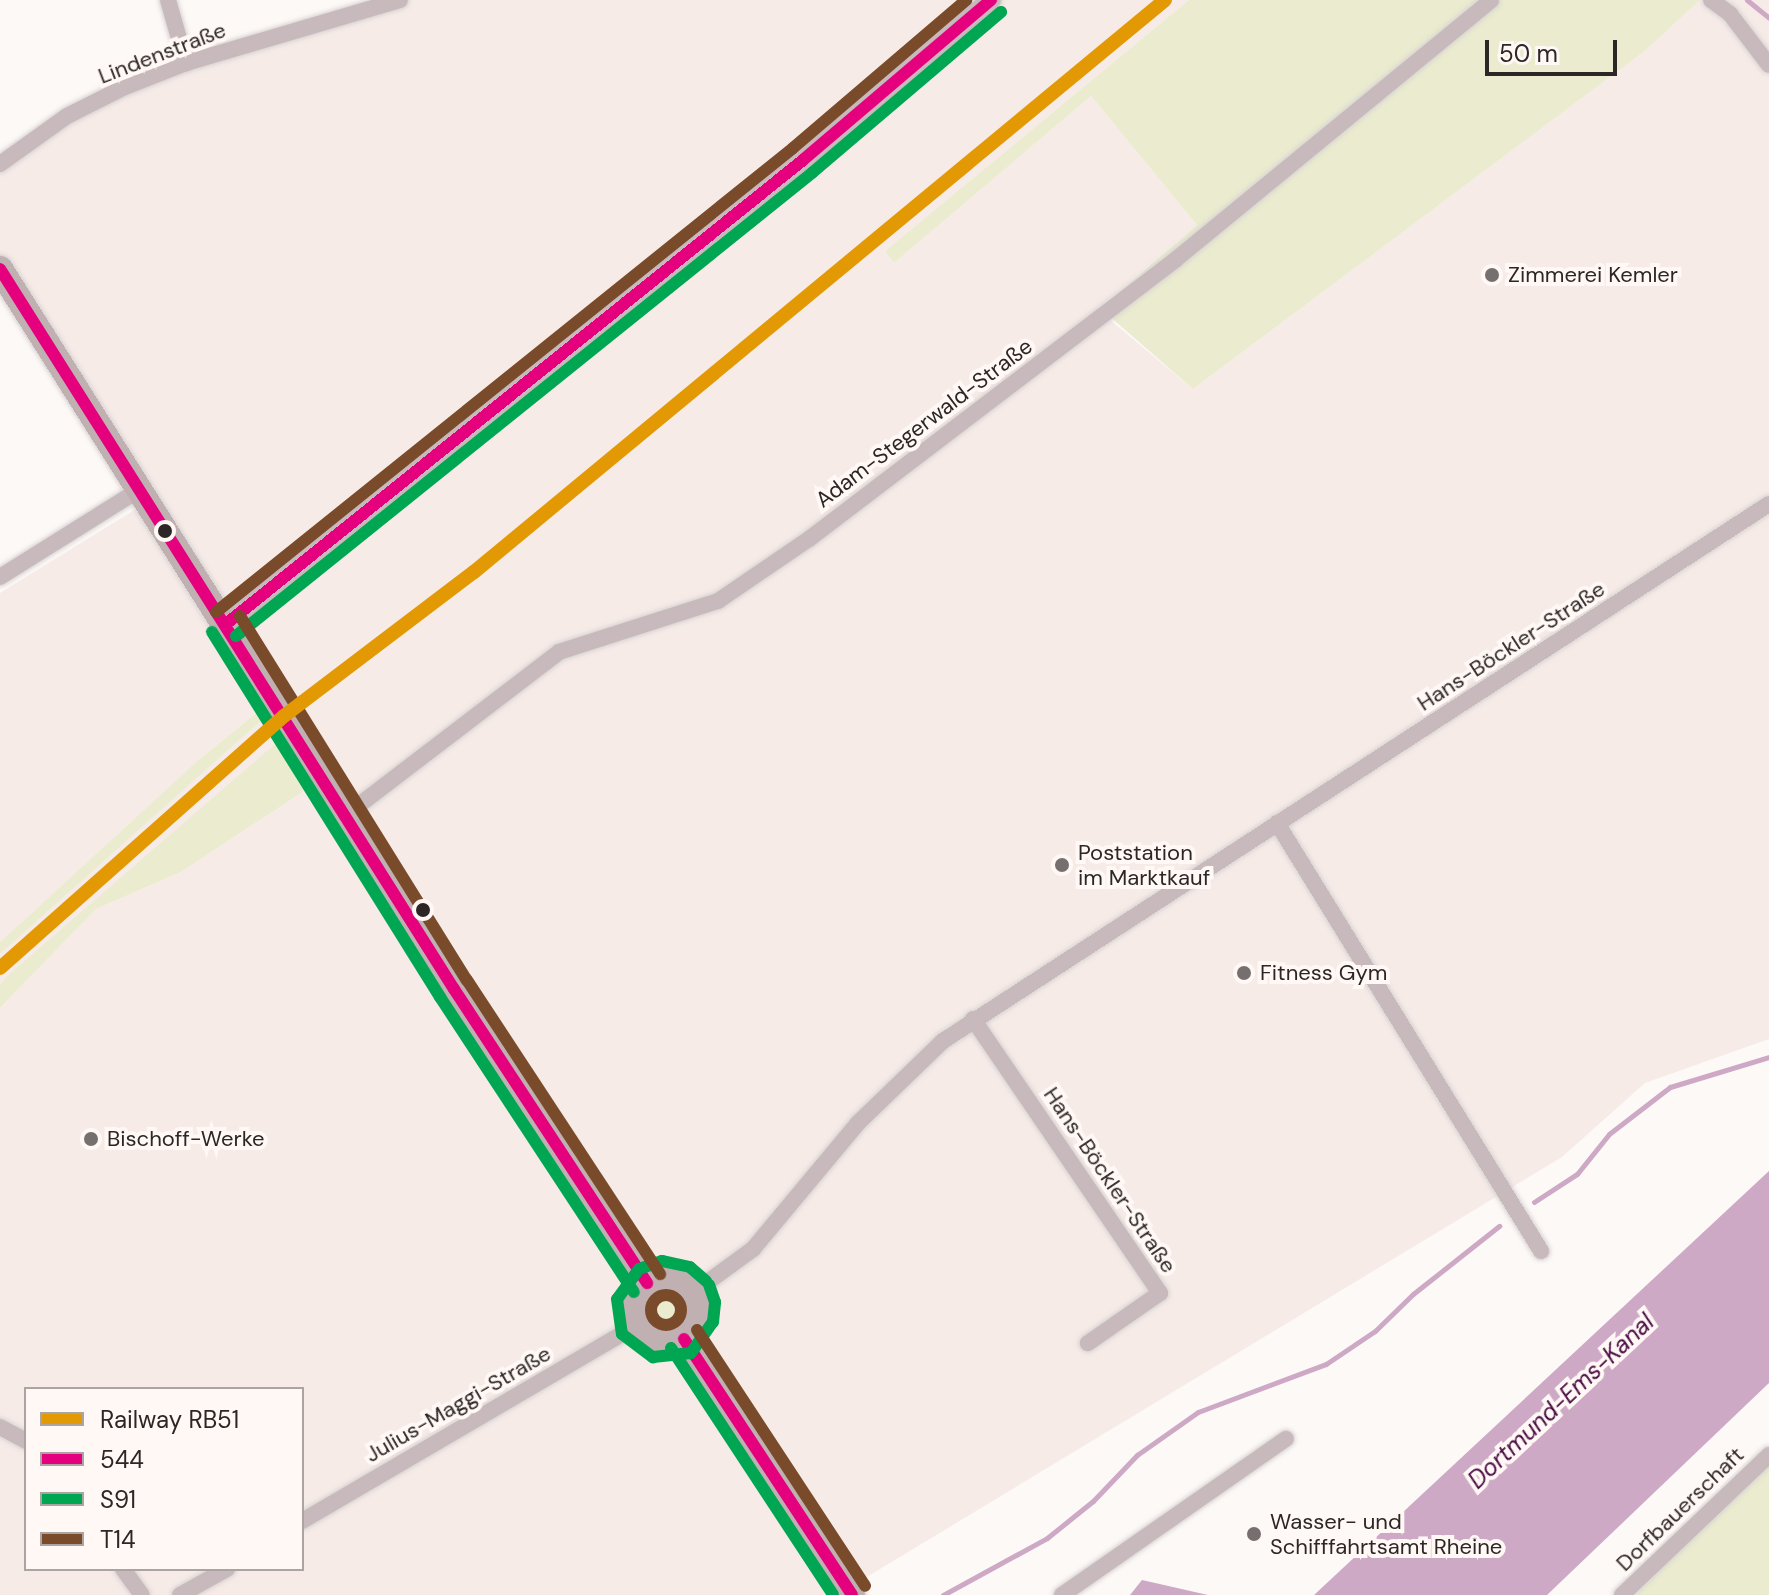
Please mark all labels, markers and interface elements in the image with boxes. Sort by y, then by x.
street label: Lindenstraße [95,17,229,89]
scale bar [1489,24,1621,74]
text: 50 m [1499,38,1558,69]
place label: Zimmerei Kemler [1508,262,1678,288]
marker: Zimmerei Kemler [1483,266,1501,284]
street label: Adam-Stegerwald-Straße [810,333,1038,513]
unlabelled marker [157,523,173,539]
street label: Hans-Böckler-Straße [1412,576,1610,716]
place label: Poststation im Marktkauf [1078,839,1210,890]
marker: Poststation im Marktkauf [1053,856,1071,874]
unlabelled marker [415,902,431,918]
place label: Fitness Gym [1260,960,1387,986]
marker: Fitness Gym [1235,964,1253,982]
street label: Hans-Böckler-Straße [1038,1082,1182,1278]
place label: Bischoff-Werke [107,1126,264,1152]
marker: Bischoff-Werke [82,1130,100,1148]
water label: Dortmund-Ems-Kanal [1462,1308,1660,1494]
street label: Julius-Maggi-Straße [361,1340,555,1468]
legend [24,1387,304,1571]
text: Railway RB51 [100,1404,239,1435]
street label: Dorfbauerschaft [1611,1441,1749,1577]
text: 544 [100,1444,144,1475]
text: S91 [100,1484,136,1515]
place label: Wasser- und Schifffahrtsamt Rheine [1270,1508,1502,1560]
text: T14 [100,1524,136,1555]
marker: Wasser- und Schifffahrtsamt Rheine [1245,1525,1263,1543]

